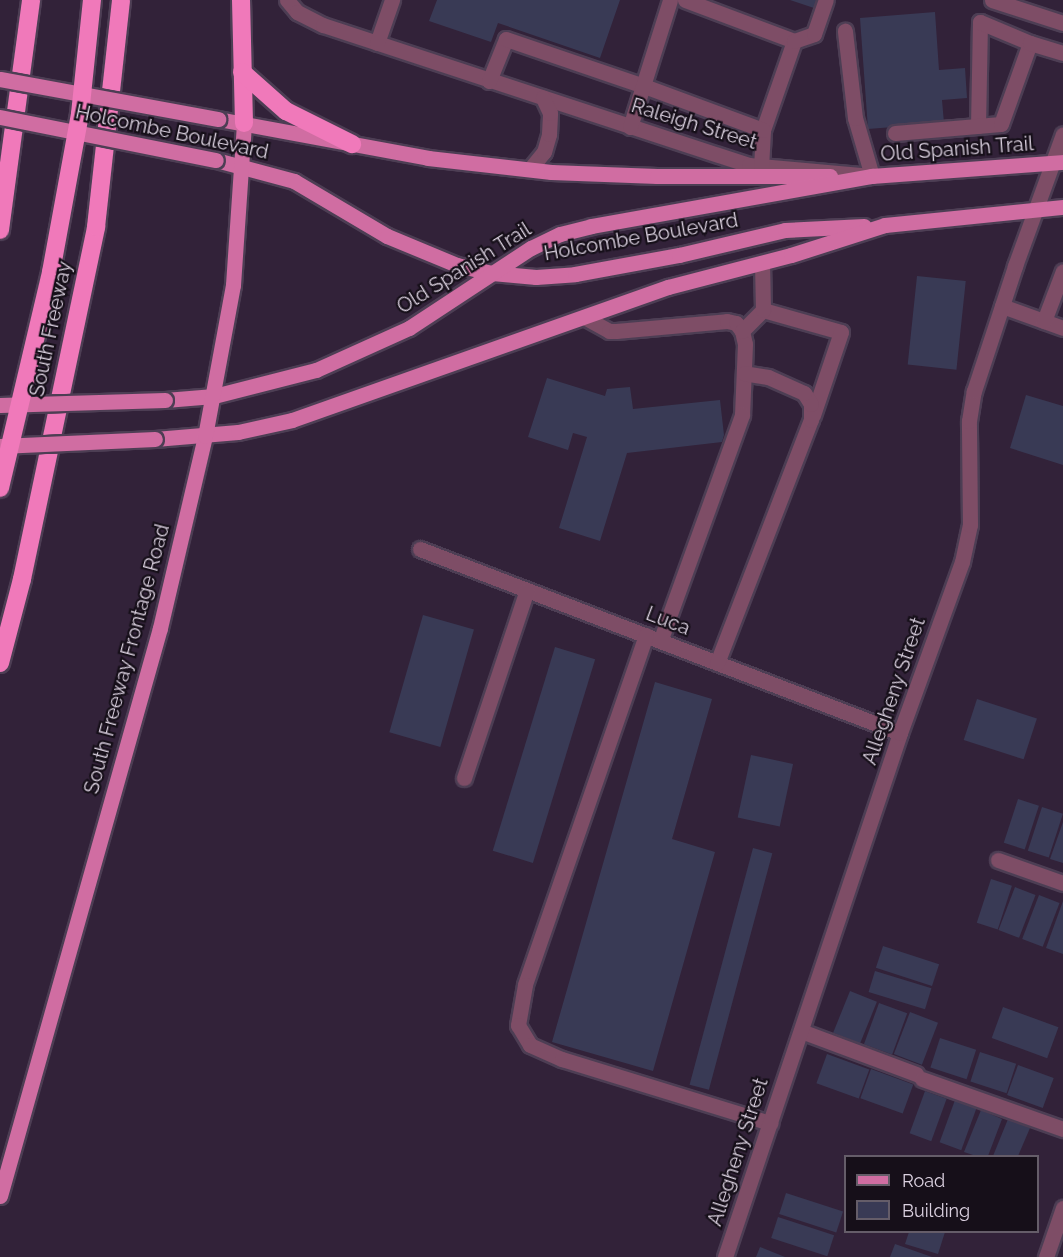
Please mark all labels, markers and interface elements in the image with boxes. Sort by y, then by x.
street label: Raleigh Street [628,94,760,154]
street label: Holcombe Boulevard [73,100,271,164]
street label: Old Spanish Trail [879,132,1035,166]
street label: Holcombe Boulevard [542,208,740,266]
street label: Old Spanish Trail [392,217,536,319]
street label: South Freeway [25,259,77,399]
street label: South Freeway Frontage Road [79,521,175,797]
street label: Luca [643,602,693,640]
street label: Allegheny Street [857,614,931,768]
street label: Allegheny Street [703,1075,773,1229]
legend [844,1155,1039,1233]
text: Road [902,1170,945,1191]
text: Building [902,1200,970,1221]

